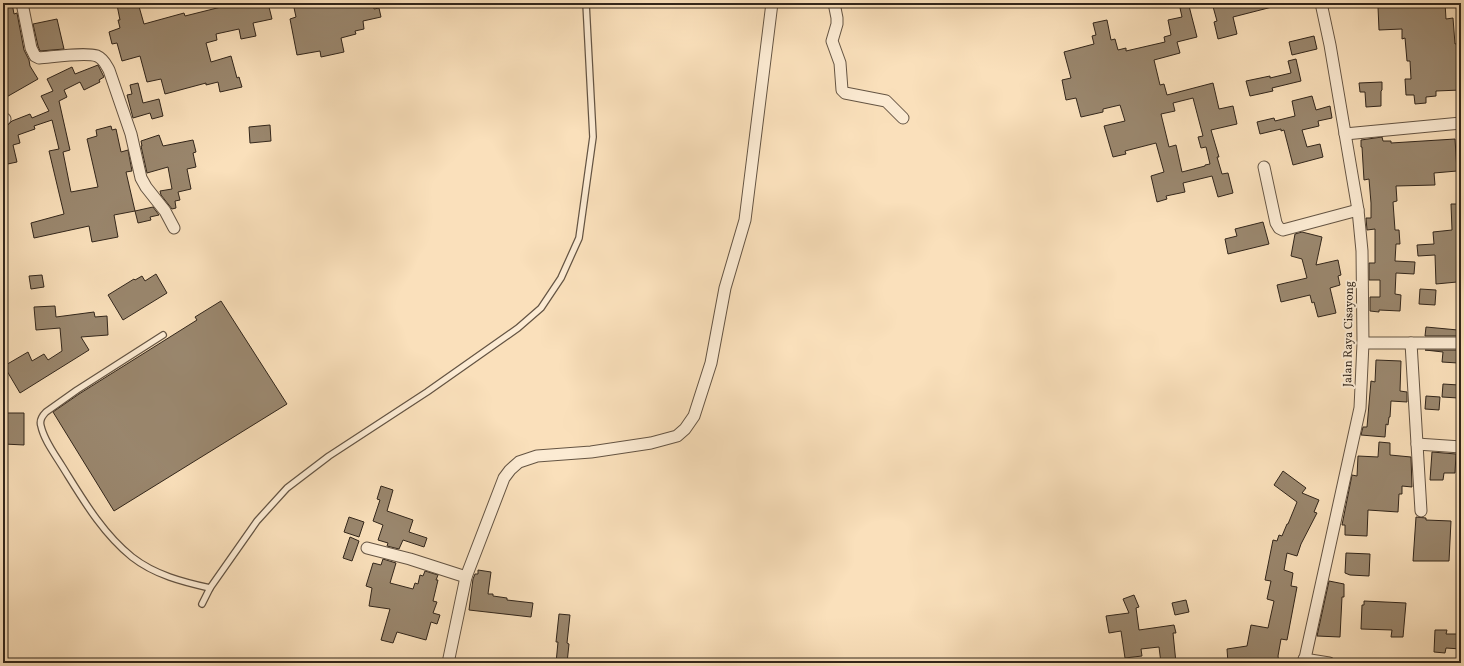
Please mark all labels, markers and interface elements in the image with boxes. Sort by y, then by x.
street label: Jalan Raya Cisayong [1340,281,1358,387]

